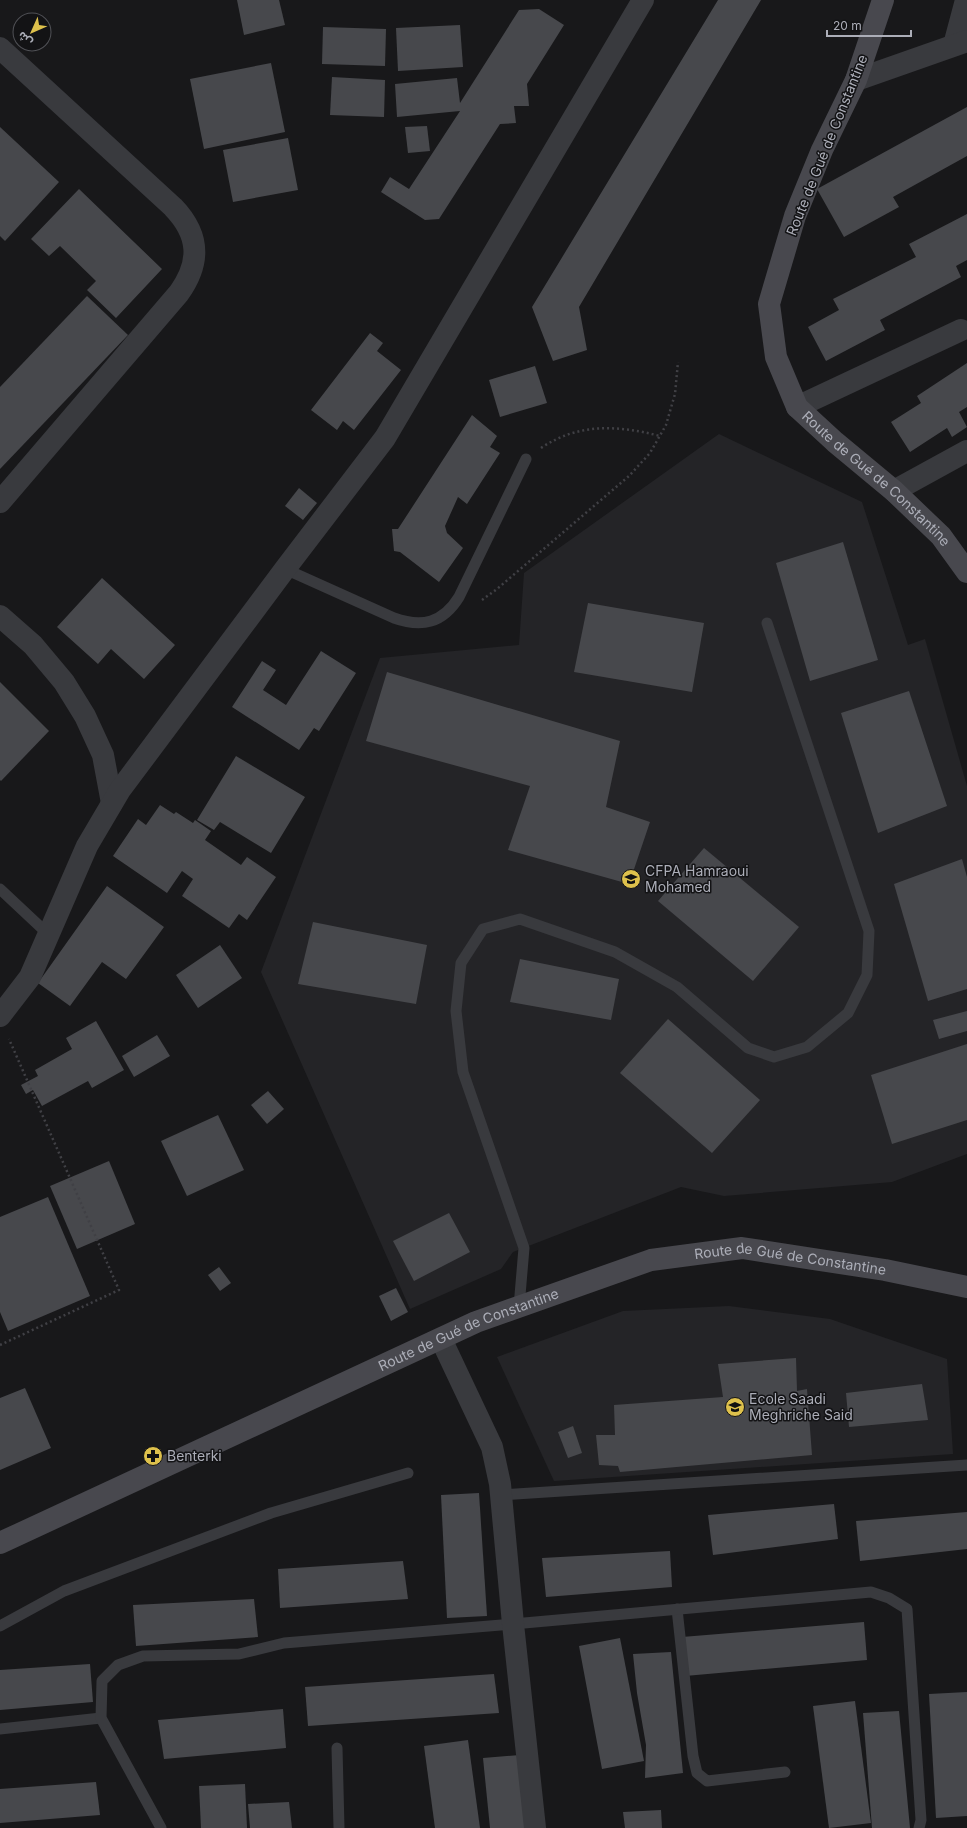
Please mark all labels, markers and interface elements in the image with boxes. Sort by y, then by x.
north arrow [12,12,52,52]
scale bar [827,12,911,38]
text: 20 m [833,18,862,33]
text: ش [15,29,35,49]
street label: Route de Gué de Constantine [782,52,871,238]
street label: Route de Gué de Constantine [799,407,954,549]
place label: CFPA Hamraoui Mohamed [645,862,749,895]
school or university icon: CFPA Hamraoui Mohamed [620,868,642,890]
street label: Route de Gué de Constantine [693,1239,887,1278]
street label: Route de Gué de Constantine [375,1284,561,1374]
place label: Ecole Saadi Meghriche Said [749,1390,853,1423]
school or university icon: Ecole Saadi Meghriche Said [724,1396,746,1418]
pharmacy icon: Benterki [142,1445,164,1467]
place label: Benterki [167,1447,222,1464]

